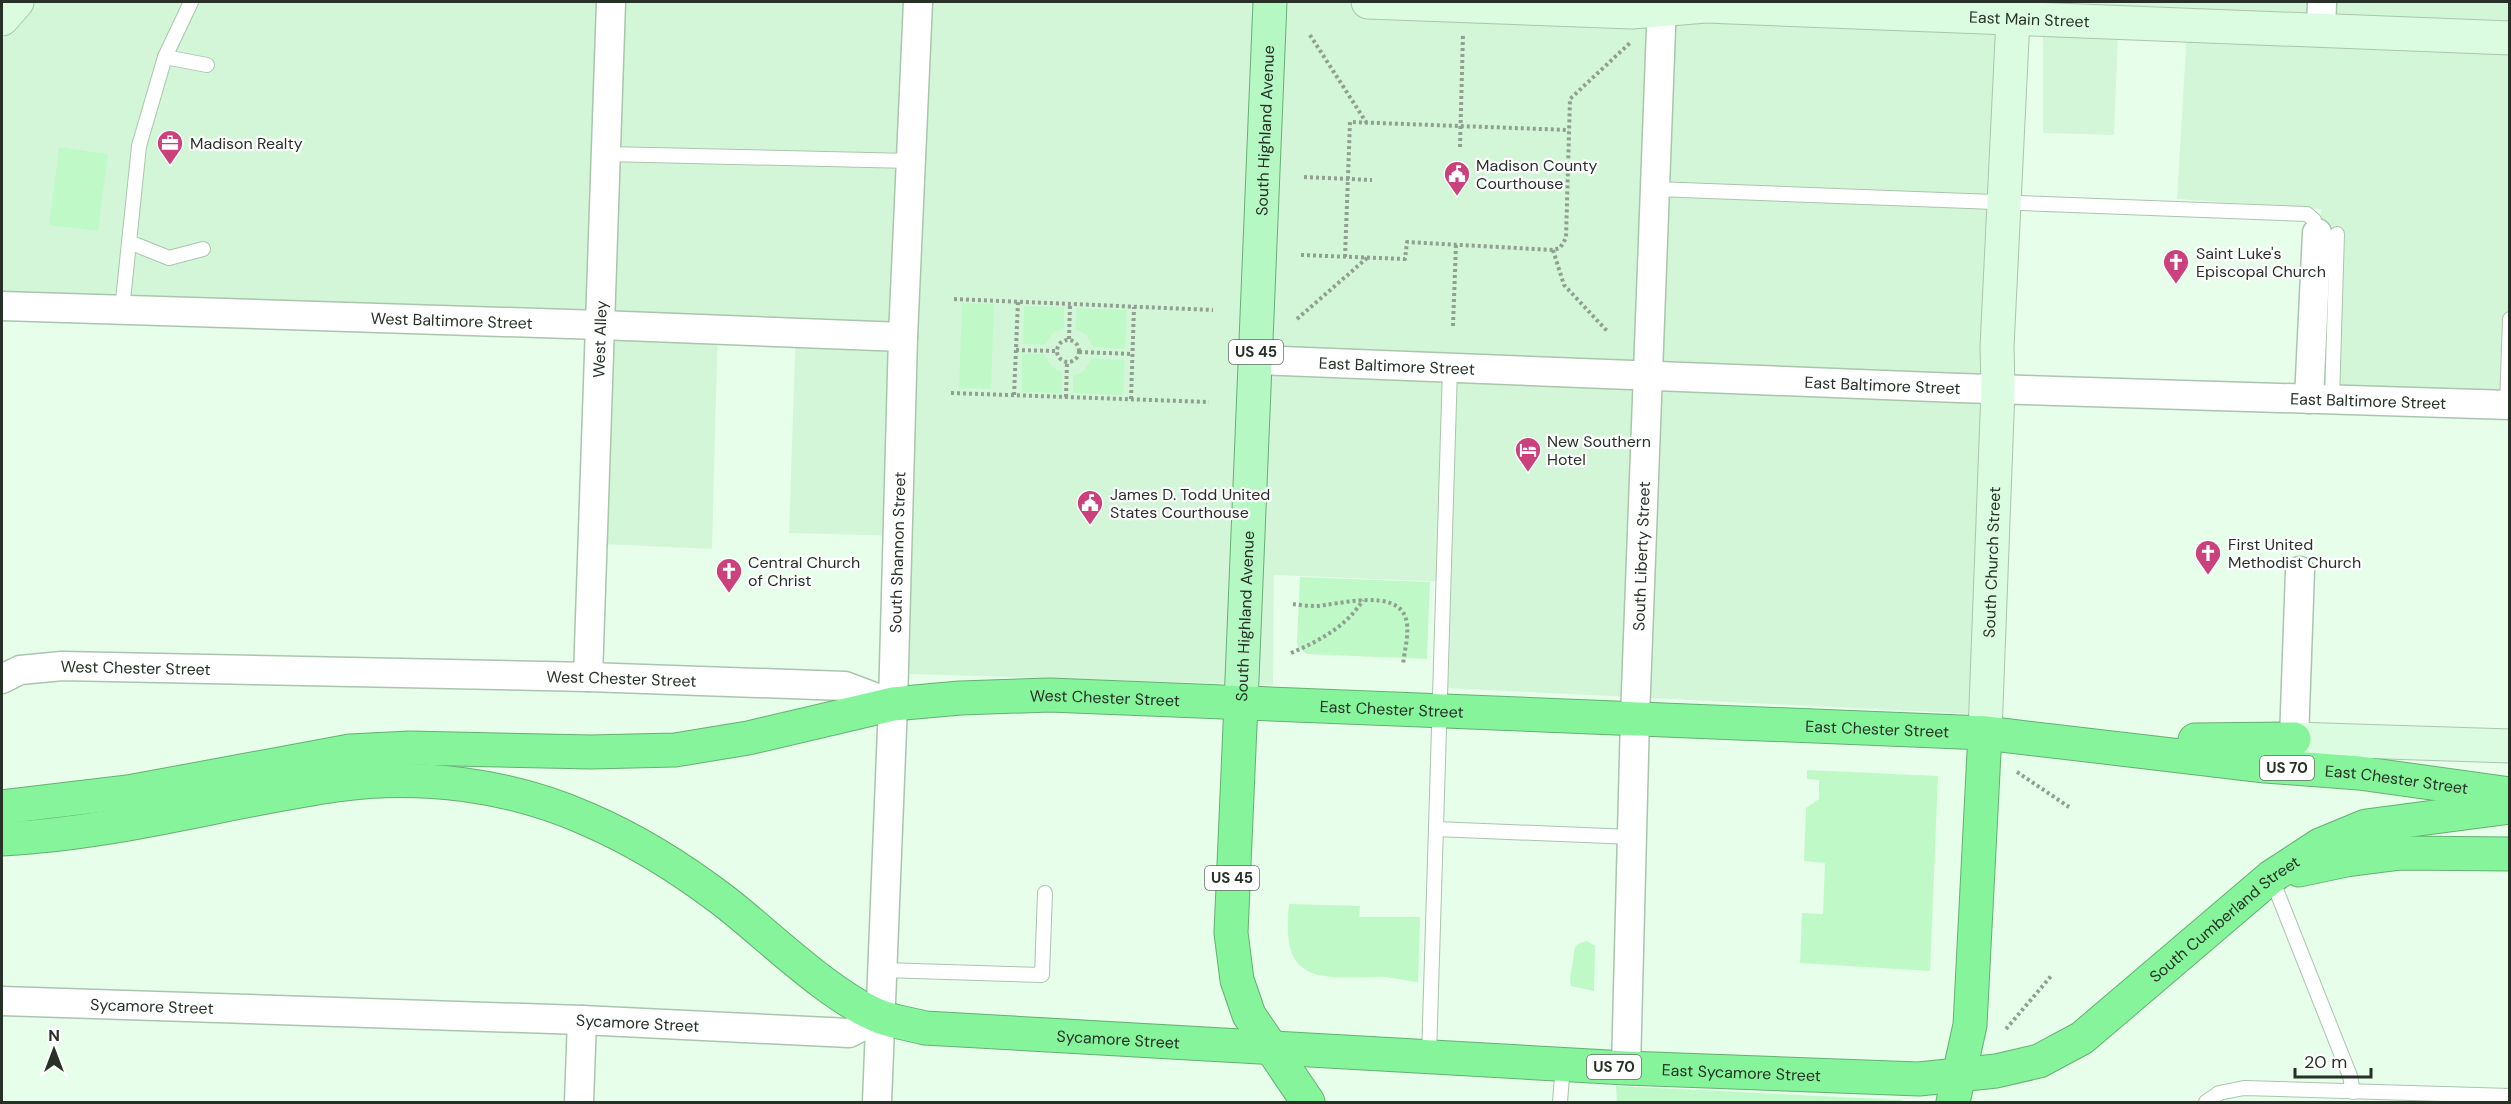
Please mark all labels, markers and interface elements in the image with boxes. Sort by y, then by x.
street label: East Main Street [1968,6,2090,32]
street label: South Highland Avenue [1251,45,1279,216]
office icon: Madison Realty [155,128,185,166]
place label: Madison Realty [190,133,303,154]
place label: Madison County Courthouse [1476,155,1598,194]
public building icon: Madison County Courthouse [1442,159,1472,197]
place label: Saint Luke's Episcopal Church [2196,243,2326,282]
church icon: Saint Luke's Episcopal Church [2161,247,2191,285]
street label: West Alley [588,300,612,378]
street label: West Baltimore Street [370,308,533,334]
road number: US 45 [1229,340,1283,364]
street label: East Baltimore Street [1318,353,1475,380]
street label: East Baltimore Street [1804,372,1961,399]
street label: East Baltimore Street [2290,388,2447,414]
place label: New Southern Hotel [1547,431,1651,470]
hotel icon: New Southern Hotel [1513,435,1543,473]
street label: South Shannon Street [885,471,910,633]
street label: South Liberty Street [1628,481,1655,632]
place label: James D. Todd United States Courthouse [1110,484,1270,523]
street label: South Church Street [1979,486,2005,638]
public building icon: James D. Todd United States Courthouse [1075,488,1105,526]
street label: South Highland Avenue [1231,530,1259,702]
place label: First United Methodist Church [2228,534,2361,573]
church icon: First United Methodist Church [2193,538,2223,576]
place label: Central Church of Christ [748,552,860,591]
church icon: Central Church of Christ [714,556,744,594]
street label: West Chester Street [60,656,211,680]
street label: West Chester Street [546,666,697,692]
street label: West Chester Street [1030,685,1180,711]
street label: East Chester Street [1319,696,1464,723]
street label: East Chester Street [1805,716,1950,743]
road number: US 70 [2260,756,2314,780]
street label: East Chester Street [2324,760,2469,799]
street label: South Cumberland Street [2145,851,2304,987]
road number: US 45 [1205,866,1259,890]
street label: Sycamore Street [90,994,214,1019]
street label: Sycamore Street [576,1010,700,1037]
north arrow [24,1020,84,1080]
text: N [48,1025,60,1046]
street label: Sycamore Street [1056,1026,1180,1054]
scale bar [2295,1041,2372,1079]
text: 20 m [2304,1050,2347,1074]
road number: US 70 [1587,1055,1641,1079]
street label: East Sycamore Street [1661,1059,1821,1086]

